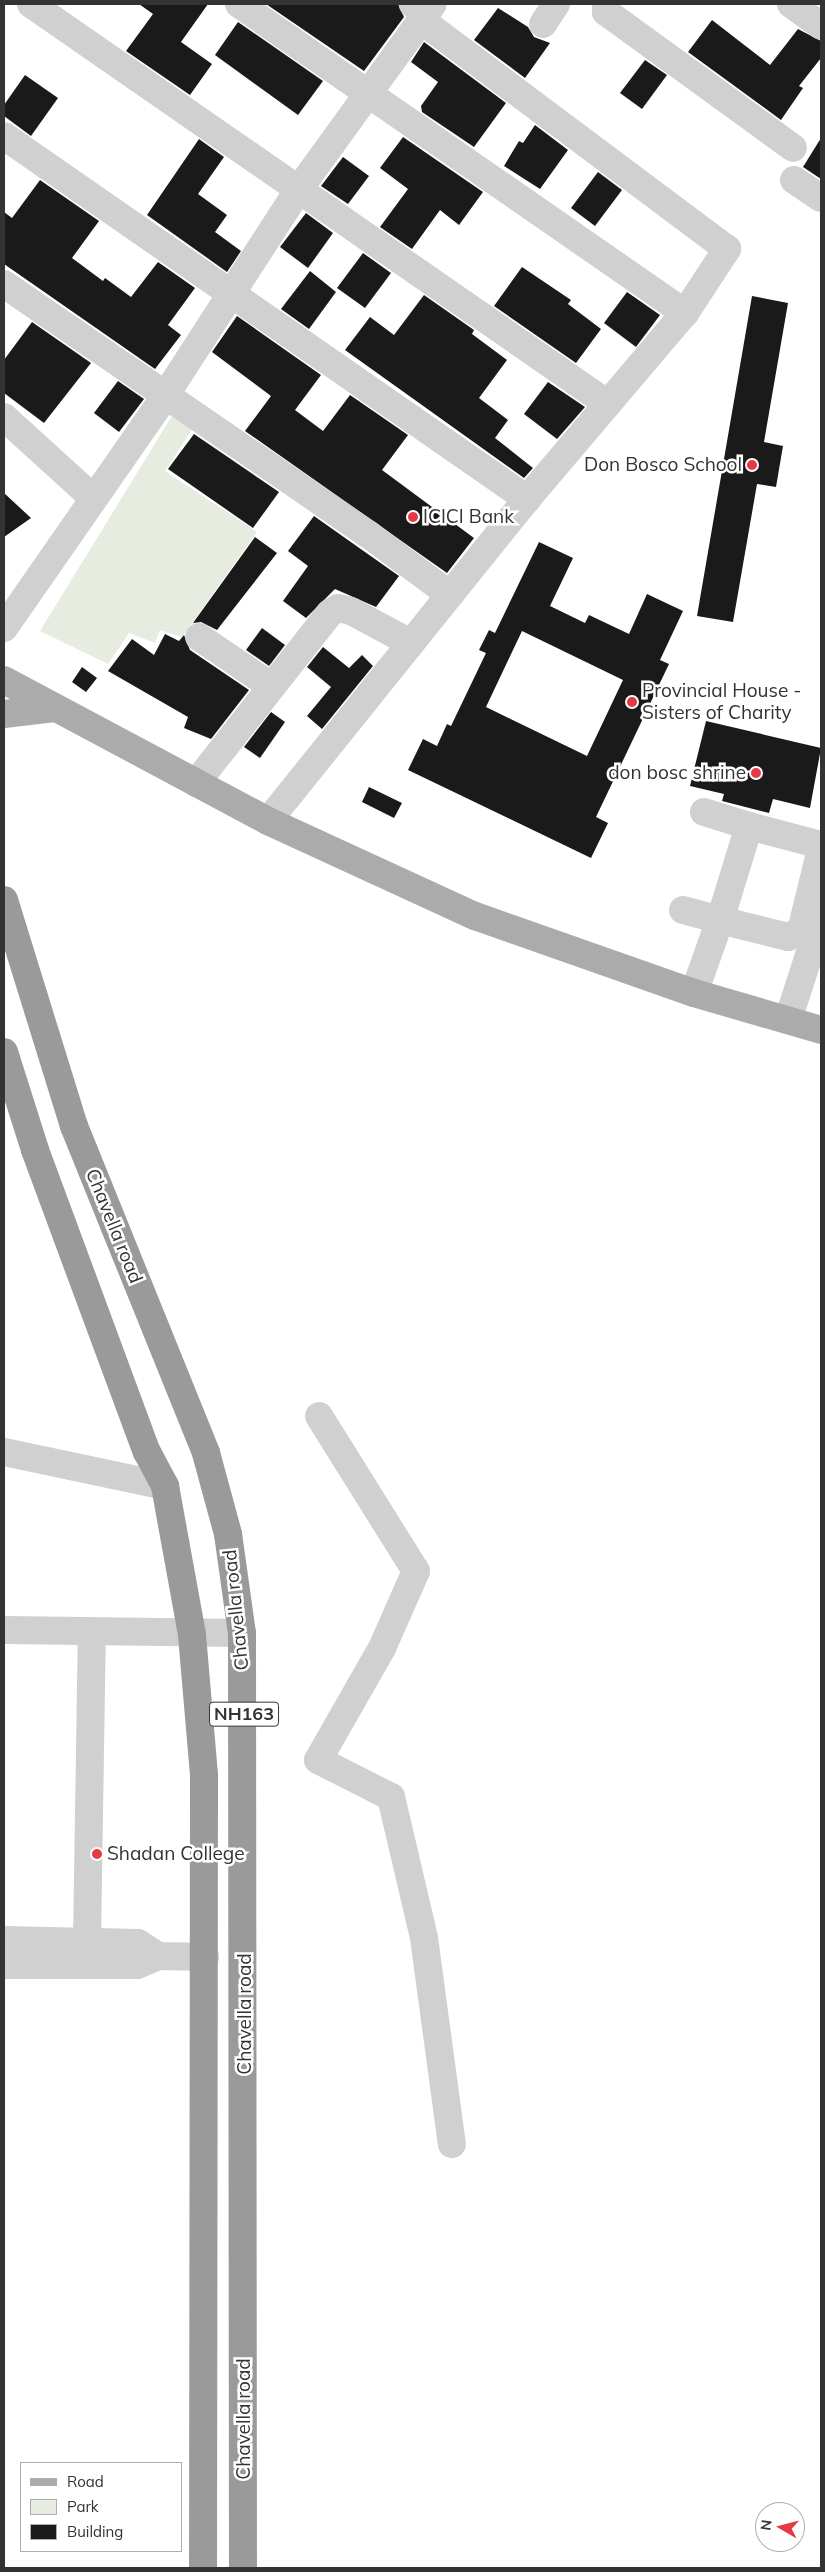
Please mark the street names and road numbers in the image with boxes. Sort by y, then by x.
street label: Chavella road [81,1165,147,1287]
street label: Chavella road [218,1548,254,1672]
road number: NH163 [209,1698,279,1730]
street label: Chavella road [234,1953,256,2075]
street label: Chavella road [233,2358,255,2480]

